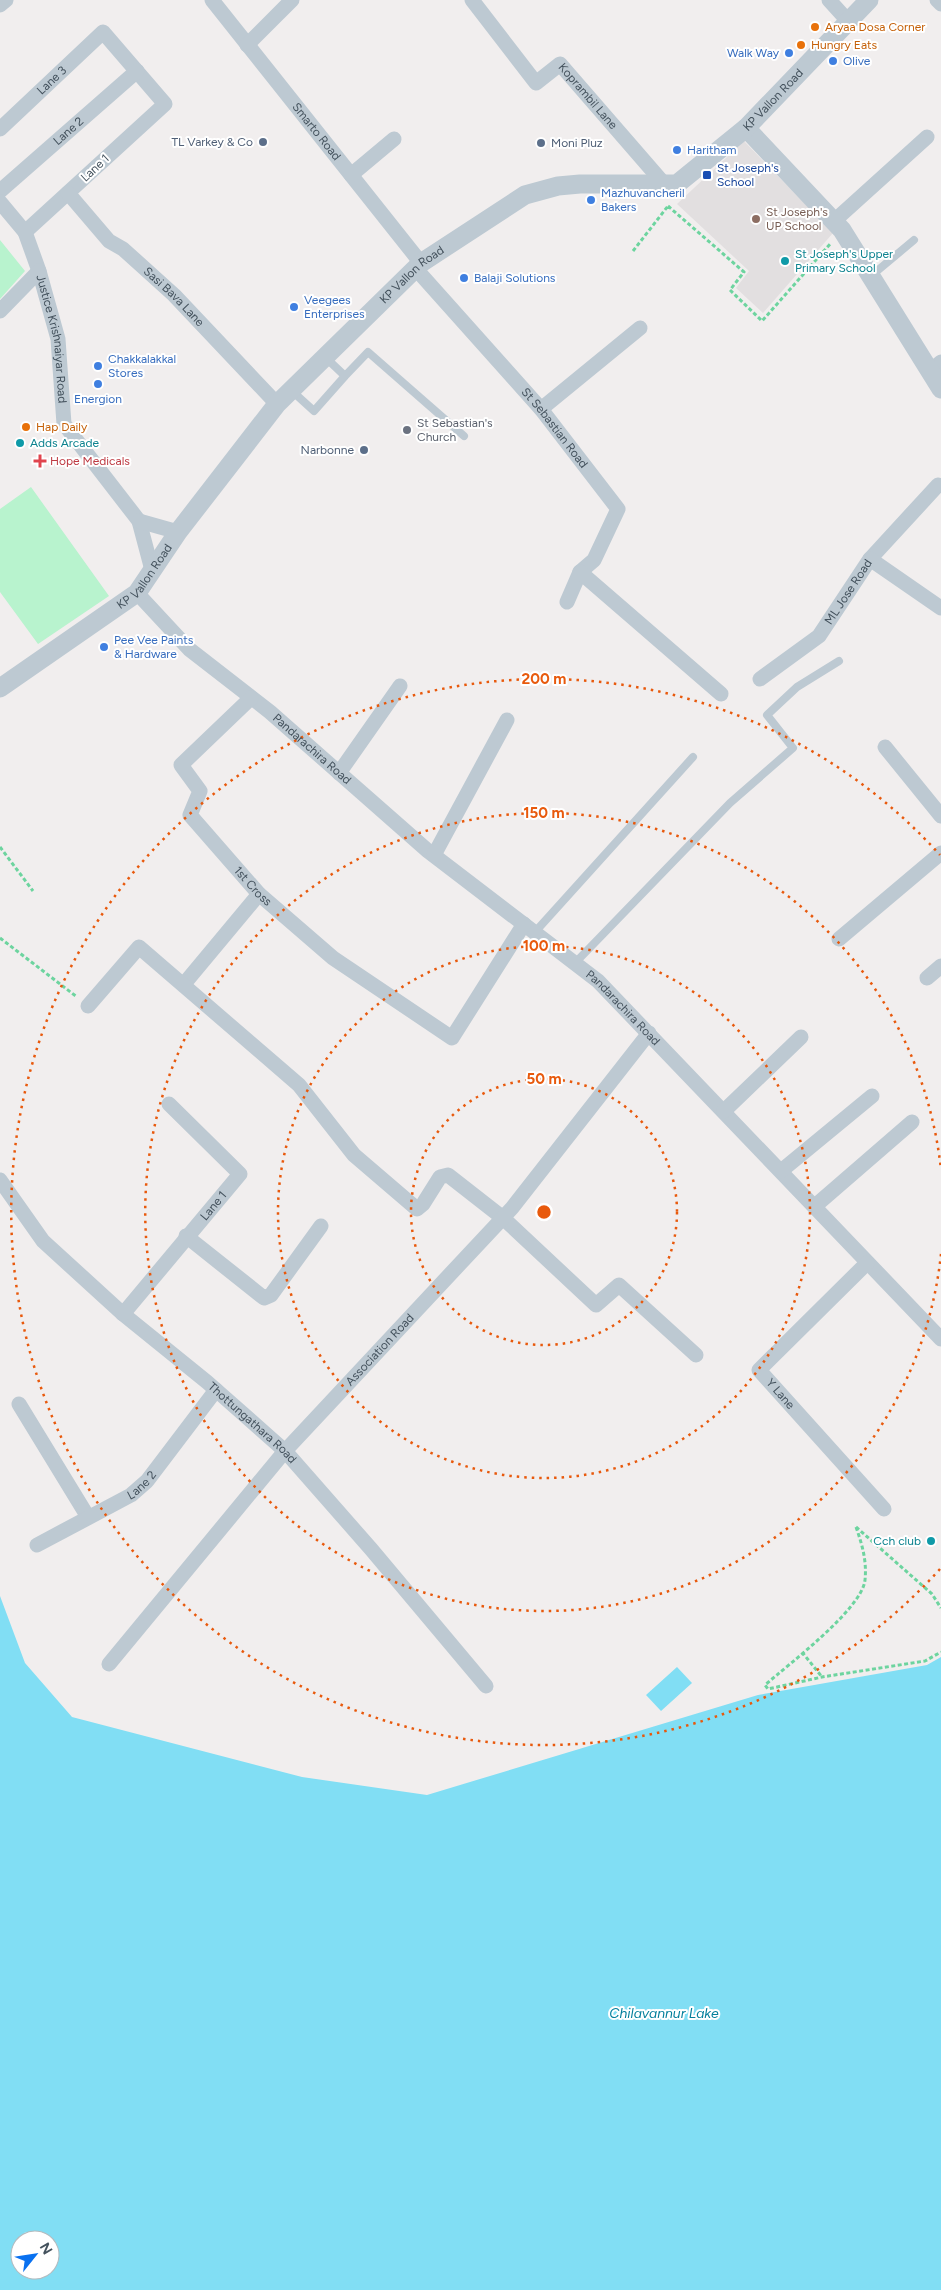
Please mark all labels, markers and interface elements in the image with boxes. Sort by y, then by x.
place label: Aryaa Dosa Corner [825,20,925,34]
marker: Aryaa Dosa Corner [809,21,821,33]
place label: Hungry Eats [811,38,878,52]
marker: Hungry Eats [795,39,807,51]
place label: Walk Way [727,46,780,60]
marker: Walk Way [783,47,795,59]
place label: Olive [843,54,871,68]
marker: Olive [827,55,839,67]
street label: Koprambil Lane [555,60,621,132]
street label: Lane 3 [34,63,69,97]
street label: KP Vallon Road [740,66,806,134]
street label: Smarto Road [289,100,344,163]
street label: Lane 2 [51,114,86,148]
place label: TL Varkey & Co [171,135,253,149]
marker: TL Varkey & Co [257,136,269,148]
place label: Moni Pluz [551,136,603,150]
marker: Moni Pluz [535,137,547,149]
place label: Haritham [687,143,737,157]
marker: Haritham [671,144,683,156]
street label: Lane 1 [78,151,112,185]
place label: St Joseph's School [717,161,779,189]
marker: St Joseph's School [701,169,713,181]
place label: Mazhuvancheril Bakers [601,186,685,214]
marker: Mazhuvancheril Bakers [585,194,597,206]
place label: St Joseph's UP School [766,205,828,233]
marker: St Joseph's UP School [750,213,762,225]
street label: KP Vallon Road [377,243,446,306]
place label: St Joseph's Upper Primary School [795,247,893,275]
marker: St Joseph's Upper Primary School [779,255,791,267]
street label: Sasi Bava Lane [141,264,207,330]
place label: Balaji Solutions [474,271,556,285]
marker: Balaji Solutions [458,272,470,284]
street label: Justice Krishnaiyar Road [33,273,70,404]
place label: Veegees Enterprises [304,293,365,321]
marker: Veegees Enterprises [288,301,300,313]
place label: Chakkalakkal Stores [108,352,176,380]
marker: Chakkalakkal Stores [92,360,104,372]
marker: Energion [92,378,104,390]
street label: St Sebastian Road [519,385,591,471]
place label: Energion [74,392,122,406]
place label: St Sebastian's Church [417,416,493,444]
place label: Hap Daily [36,420,88,434]
marker: Hap Daily [20,421,32,433]
marker: St Sebastian's Church [401,424,413,436]
place label: Adds Arcade [30,436,99,450]
marker: Adds Arcade [14,437,26,449]
place label: Narbonne [301,443,354,457]
marker: Narbonne [358,444,370,456]
place label: Hope Medicals [50,454,130,468]
marker: Hope Medicals [34,455,46,467]
street label: KP Vallon Road [114,541,175,612]
street label: ML Jose Road [822,557,875,627]
place label: Pee Vee Paints & Hardware [114,633,194,661]
marker: Pee Vee Paints & Hardware [98,641,110,653]
text: 200 m [522,670,566,688]
street label: Pandarachira Road [270,711,354,787]
text: 150 m [523,804,565,822]
street label: 1st Cross [231,863,275,909]
text: 100 m [523,937,565,955]
street label: Pandarachira Road [583,967,663,1048]
text: 50 m [526,1070,562,1088]
street label: Lane 1 [197,1188,230,1223]
centre of rings [535,1203,553,1221]
street label: Association Road [343,1311,417,1389]
street label: Y Lane [763,1376,798,1412]
street label: Thottungathara Road [205,1379,299,1466]
street label: Lane 2 [125,1468,159,1503]
place label: Cch club [873,1534,921,1548]
marker: Cch club [925,1535,937,1547]
water label: Chilavannur Lake [609,2005,719,2022]
north arrow [10,2230,60,2280]
text: N [36,2240,56,2258]

